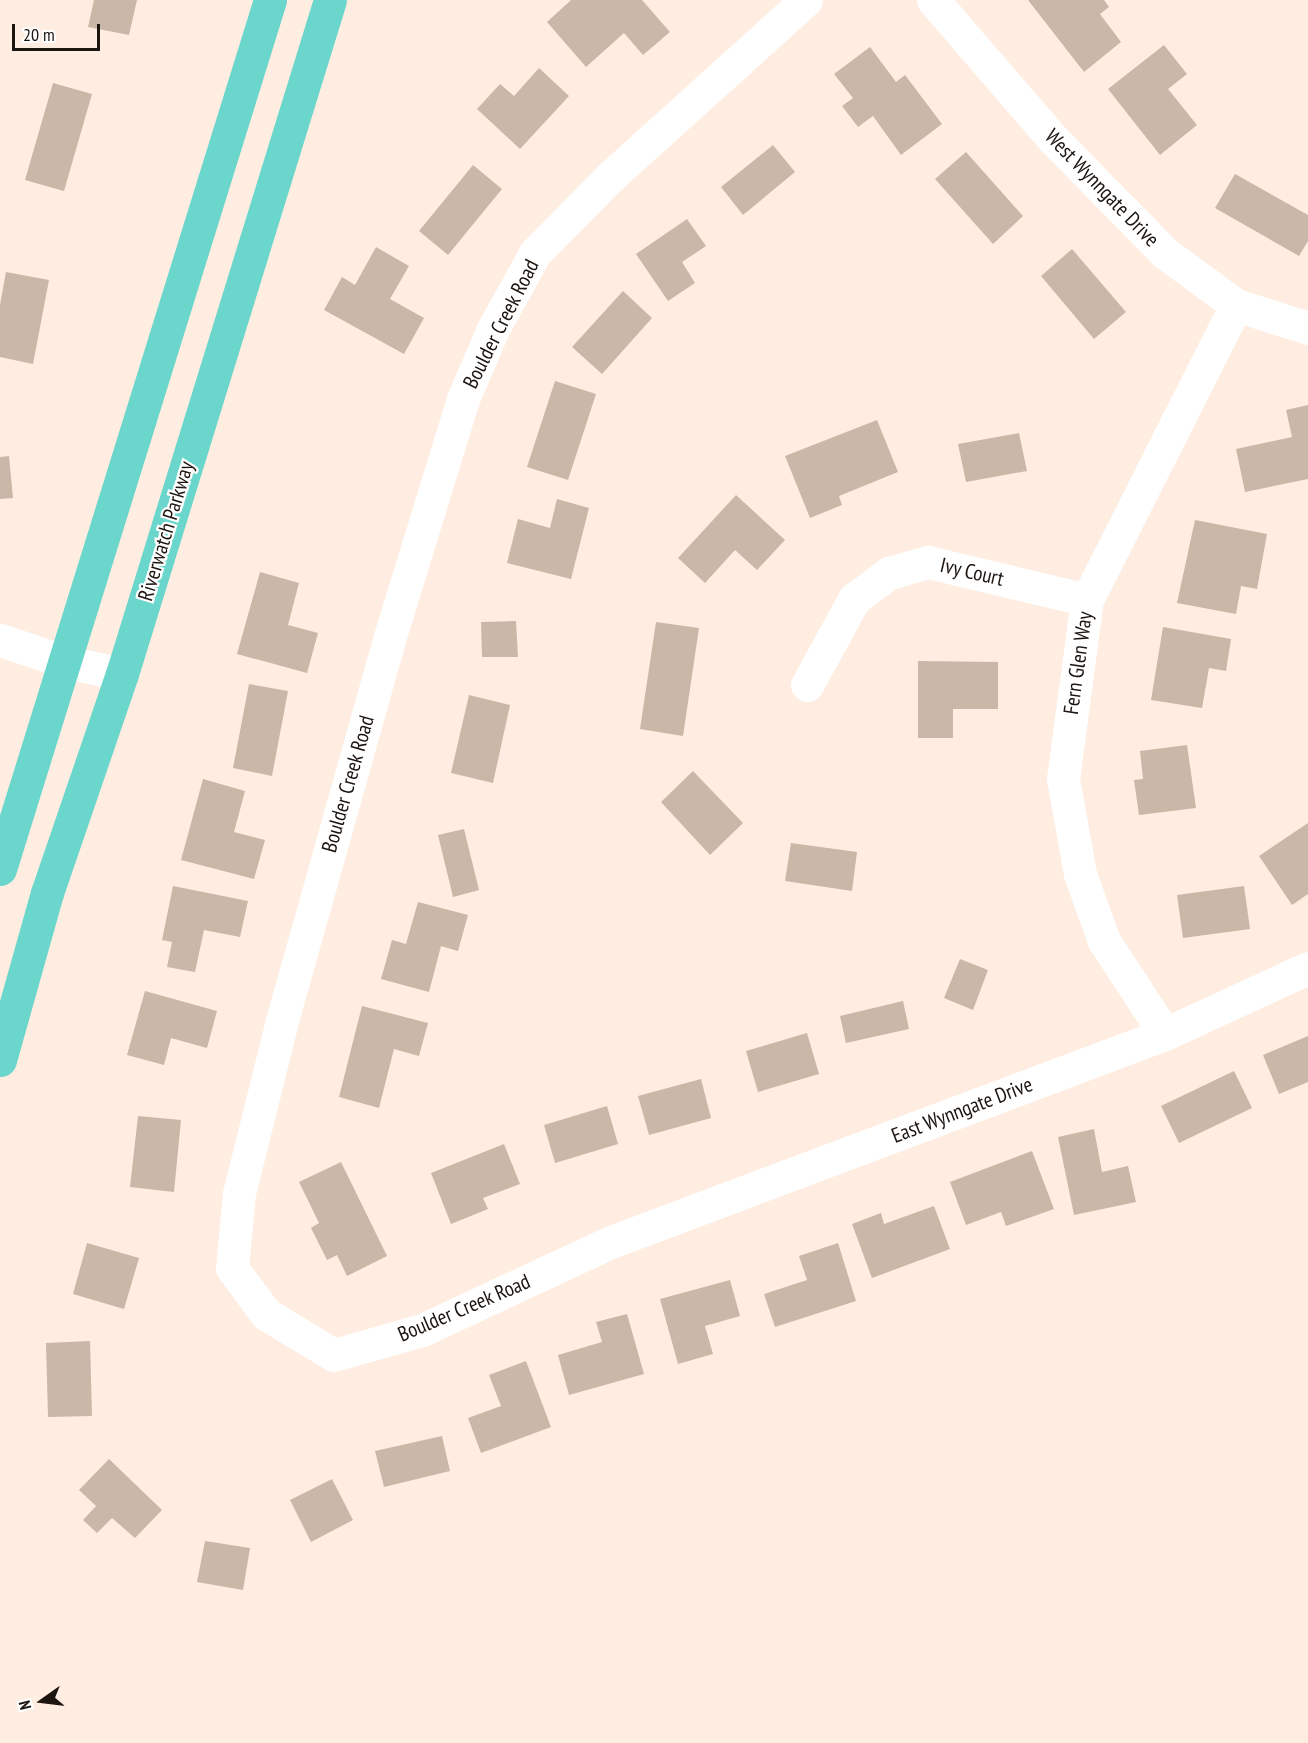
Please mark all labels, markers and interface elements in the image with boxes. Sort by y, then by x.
scale bar [15,12,104,50]
text: 20 m [23,23,55,46]
street label: West Wynngate Drive [1039,124,1165,252]
street label: Boulder Creek Road [458,255,544,393]
street label: Riverwatch Parkway [133,458,199,604]
street label: Ivy Court [938,552,1006,592]
street label: Fern Glen Way [1058,610,1098,716]
street label: Boulder Creek Road [316,712,380,856]
street label: East Wynngate Drive [888,1071,1036,1149]
street label: Boulder Creek Road [394,1269,534,1347]
north arrow [12,1671,72,1731]
text: N [14,1699,35,1712]

